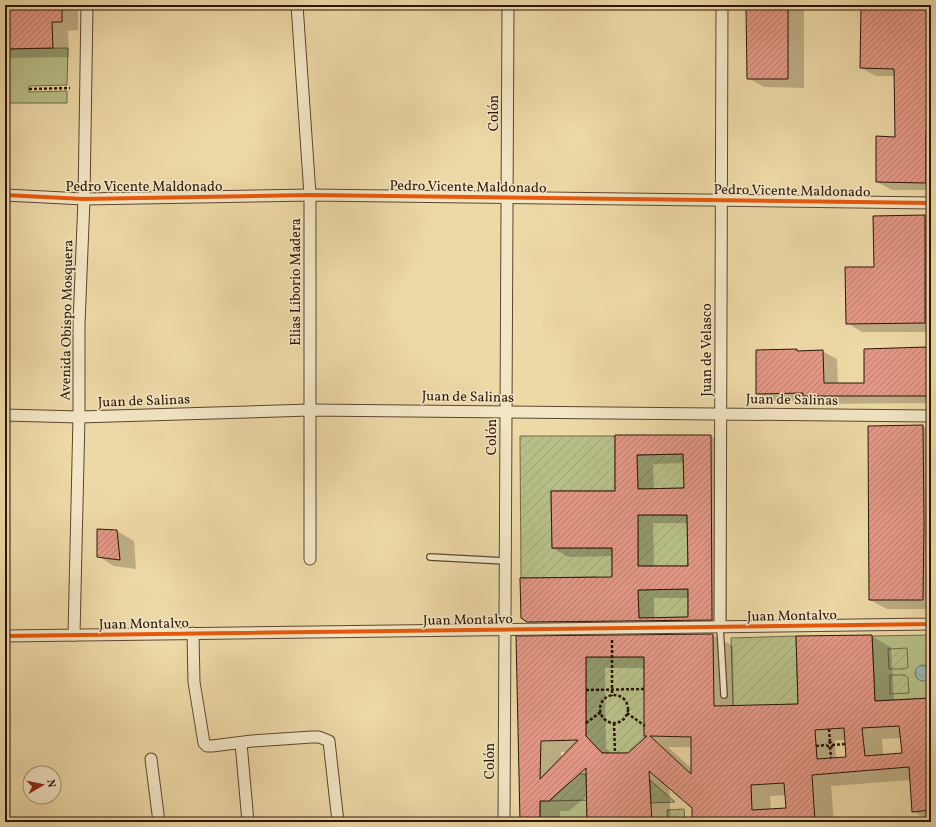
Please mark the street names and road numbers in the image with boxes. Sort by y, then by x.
street label: Colón [485,95,504,131]
street label: Pedro Vicente Maldonado [389,177,547,198]
street label: Pedro Vicente Maldonado [66,178,222,197]
street label: Pedro Vicente Maldonado [713,181,871,202]
street label: Elias Liborio Madera [287,218,306,346]
street label: Avenida Obispo Mosquera [57,239,78,401]
street label: Juan de Velasco [698,303,717,397]
street label: Juan de Salinas [422,387,514,408]
street label: Juan de Salinas [98,390,191,413]
street label: Juan de Salinas [746,390,838,411]
street label: Colón [483,419,502,455]
street label: Juan Montalvo [747,606,837,627]
street label: Juan Montalvo [423,610,513,631]
street label: Juan Montalvo [99,614,189,635]
street label: Colón [481,743,500,779]

